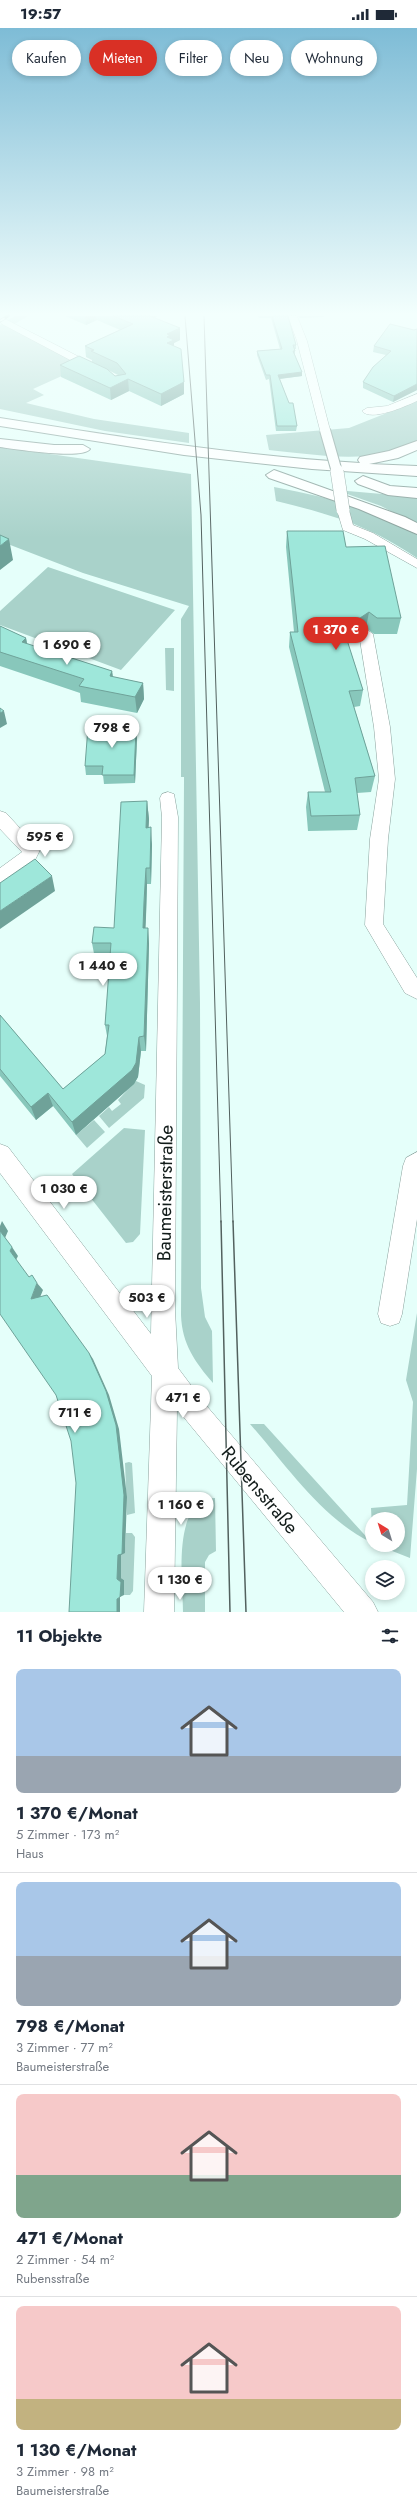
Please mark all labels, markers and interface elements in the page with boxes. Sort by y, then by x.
text: 19:57 [20,3,61,25]
chip: Kaufen [12,40,81,76]
chip: Mieten [89,40,157,76]
chip: Filter [165,40,222,76]
chip: Neu [230,40,283,76]
chip: Wohnung [291,40,377,76]
pin: 1 370 € [299,617,373,651]
text: 1 370 € [312,620,360,639]
pin: 1 690 € [30,632,104,666]
text: 1 690 € [43,635,91,654]
pin: 798 € [84,715,140,749]
text: 798 € [93,718,131,737]
pin: 595 € [17,824,73,858]
text: 595 € [26,827,64,846]
pin: 1 440 € [66,953,140,987]
text: 1 440 € [78,956,128,975]
street label: Baumeisterstraße [150,1124,180,1261]
pin: 1 030 € [27,1176,101,1210]
text: 1 030 € [40,1179,88,1198]
pin: 503 € [119,1285,175,1319]
text: 503 € [128,1288,166,1307]
pin: 471 € [155,1385,211,1419]
text: 471 € [165,1388,201,1407]
pin: 711 € [47,1400,103,1434]
text: 711 € [58,1403,92,1422]
street label: Rubensstraße [215,1440,305,1540]
pin: 1 160 € [144,1492,218,1526]
text: 1 160 € [158,1495,204,1514]
north arrow [365,1512,405,1552]
map controls [365,1512,405,1600]
button: layers [365,1560,405,1600]
pin: 1 130 € [143,1567,217,1601]
text: 1 130 € [157,1570,203,1589]
text: 11 Objekte [16,1624,102,1648]
icon: filters [379,1625,401,1647]
icon: home [173,1695,245,1767]
text: 1 370 €/Monat [16,1801,138,1825]
text: 5 Zimmer · 173 m² [16,1825,119,1844]
text: Haus [16,1844,44,1863]
icon: home [173,1908,245,1980]
text: 798 €/Monat [16,2014,124,2038]
text: 3 Zimmer · 77 m² [16,2038,113,2057]
text: Baumeisterstraße [16,2057,109,2076]
icon: home [173,2120,245,2192]
text: 471 €/Monat [16,2226,123,2250]
text: 2 Zimmer · 54 m² [16,2250,114,2269]
text: Rubensstraße [16,2269,89,2288]
icon: home [173,2332,245,2404]
text: 1 130 €/Monat [16,2438,136,2462]
text: 3 Zimmer · 98 m² [16,2462,114,2481]
text: Baumeisterstraße [16,2481,109,2500]

